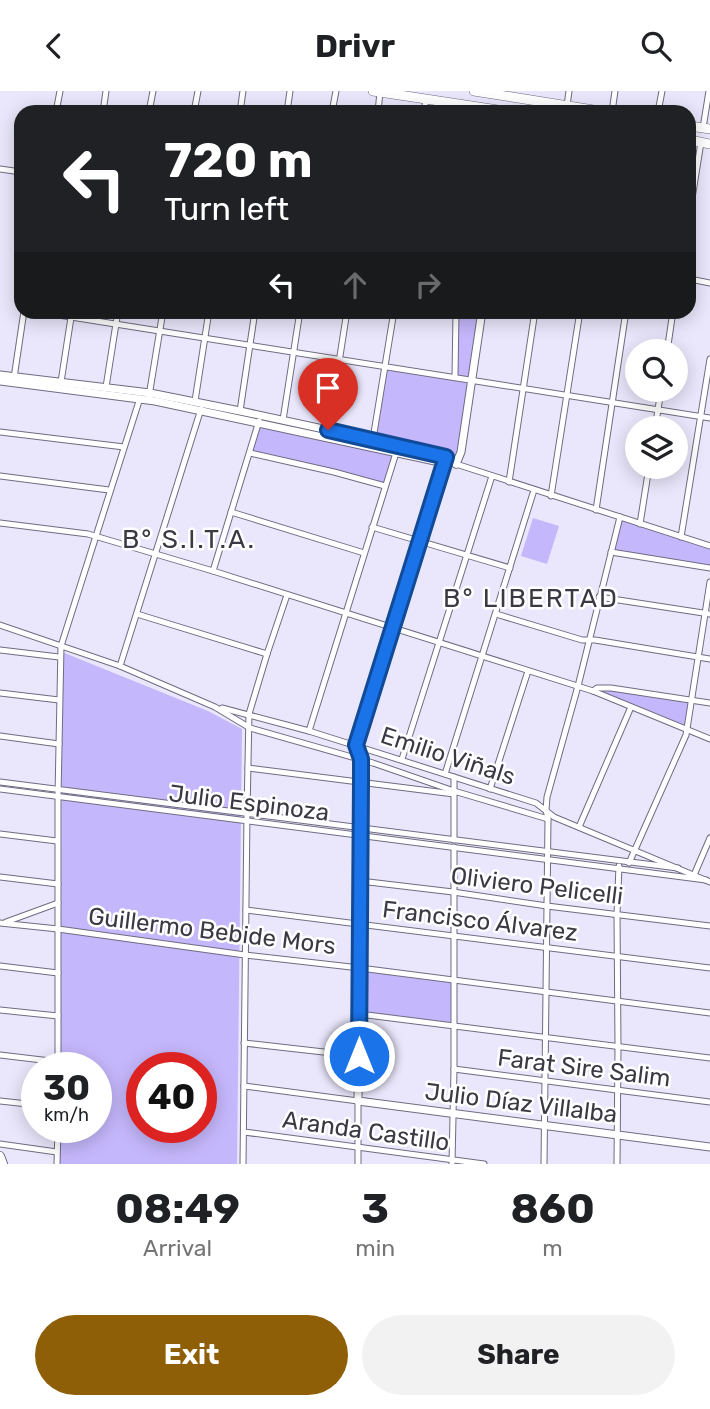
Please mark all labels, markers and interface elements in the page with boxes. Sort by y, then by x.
icon: back [35,27,73,65]
text: Drivr [315,27,395,65]
icon: search [637,27,675,65]
text: 720 m [164,131,313,189]
icon: left [49,133,140,224]
text: Turn left [164,190,289,228]
icon: left [263,266,301,304]
icon: ahead [336,266,374,304]
icon: right [409,266,447,304]
map controls [625,339,688,479]
button: search [625,339,688,402]
pin [298,358,358,430]
icon: arrive [309,369,347,407]
button: layers [625,416,688,479]
district label: B° S.I.T.A. [122,524,256,555]
district label: B° LIBERTAD [443,583,619,614]
street label: Emilio Viñals [377,721,519,791]
street label: Julio Espinoza [167,779,331,827]
street label: Oliviero Pelicelli [449,862,625,910]
street label: Francisco Álvarez [381,895,579,947]
street label: Guillermo Bebide Mors [87,902,337,960]
position arrow [322,1019,396,1093]
street label: Farat Sire Salim [496,1044,672,1092]
speed limit sign: 40 [126,1052,217,1143]
text: 30 [43,1067,90,1109]
street label: Julio Díaz Villalba [423,1077,619,1129]
text: km/h [44,1104,89,1126]
street label: Aranda Castillo [281,1105,451,1157]
text: 08:49 [115,1184,240,1234]
text: 3 [361,1184,389,1234]
text: 860 [510,1184,595,1234]
text: Arrival [143,1234,212,1262]
text: min [355,1234,395,1262]
text: m [542,1234,563,1262]
button: Exit [35,1315,348,1395]
button: Share [362,1315,675,1395]

